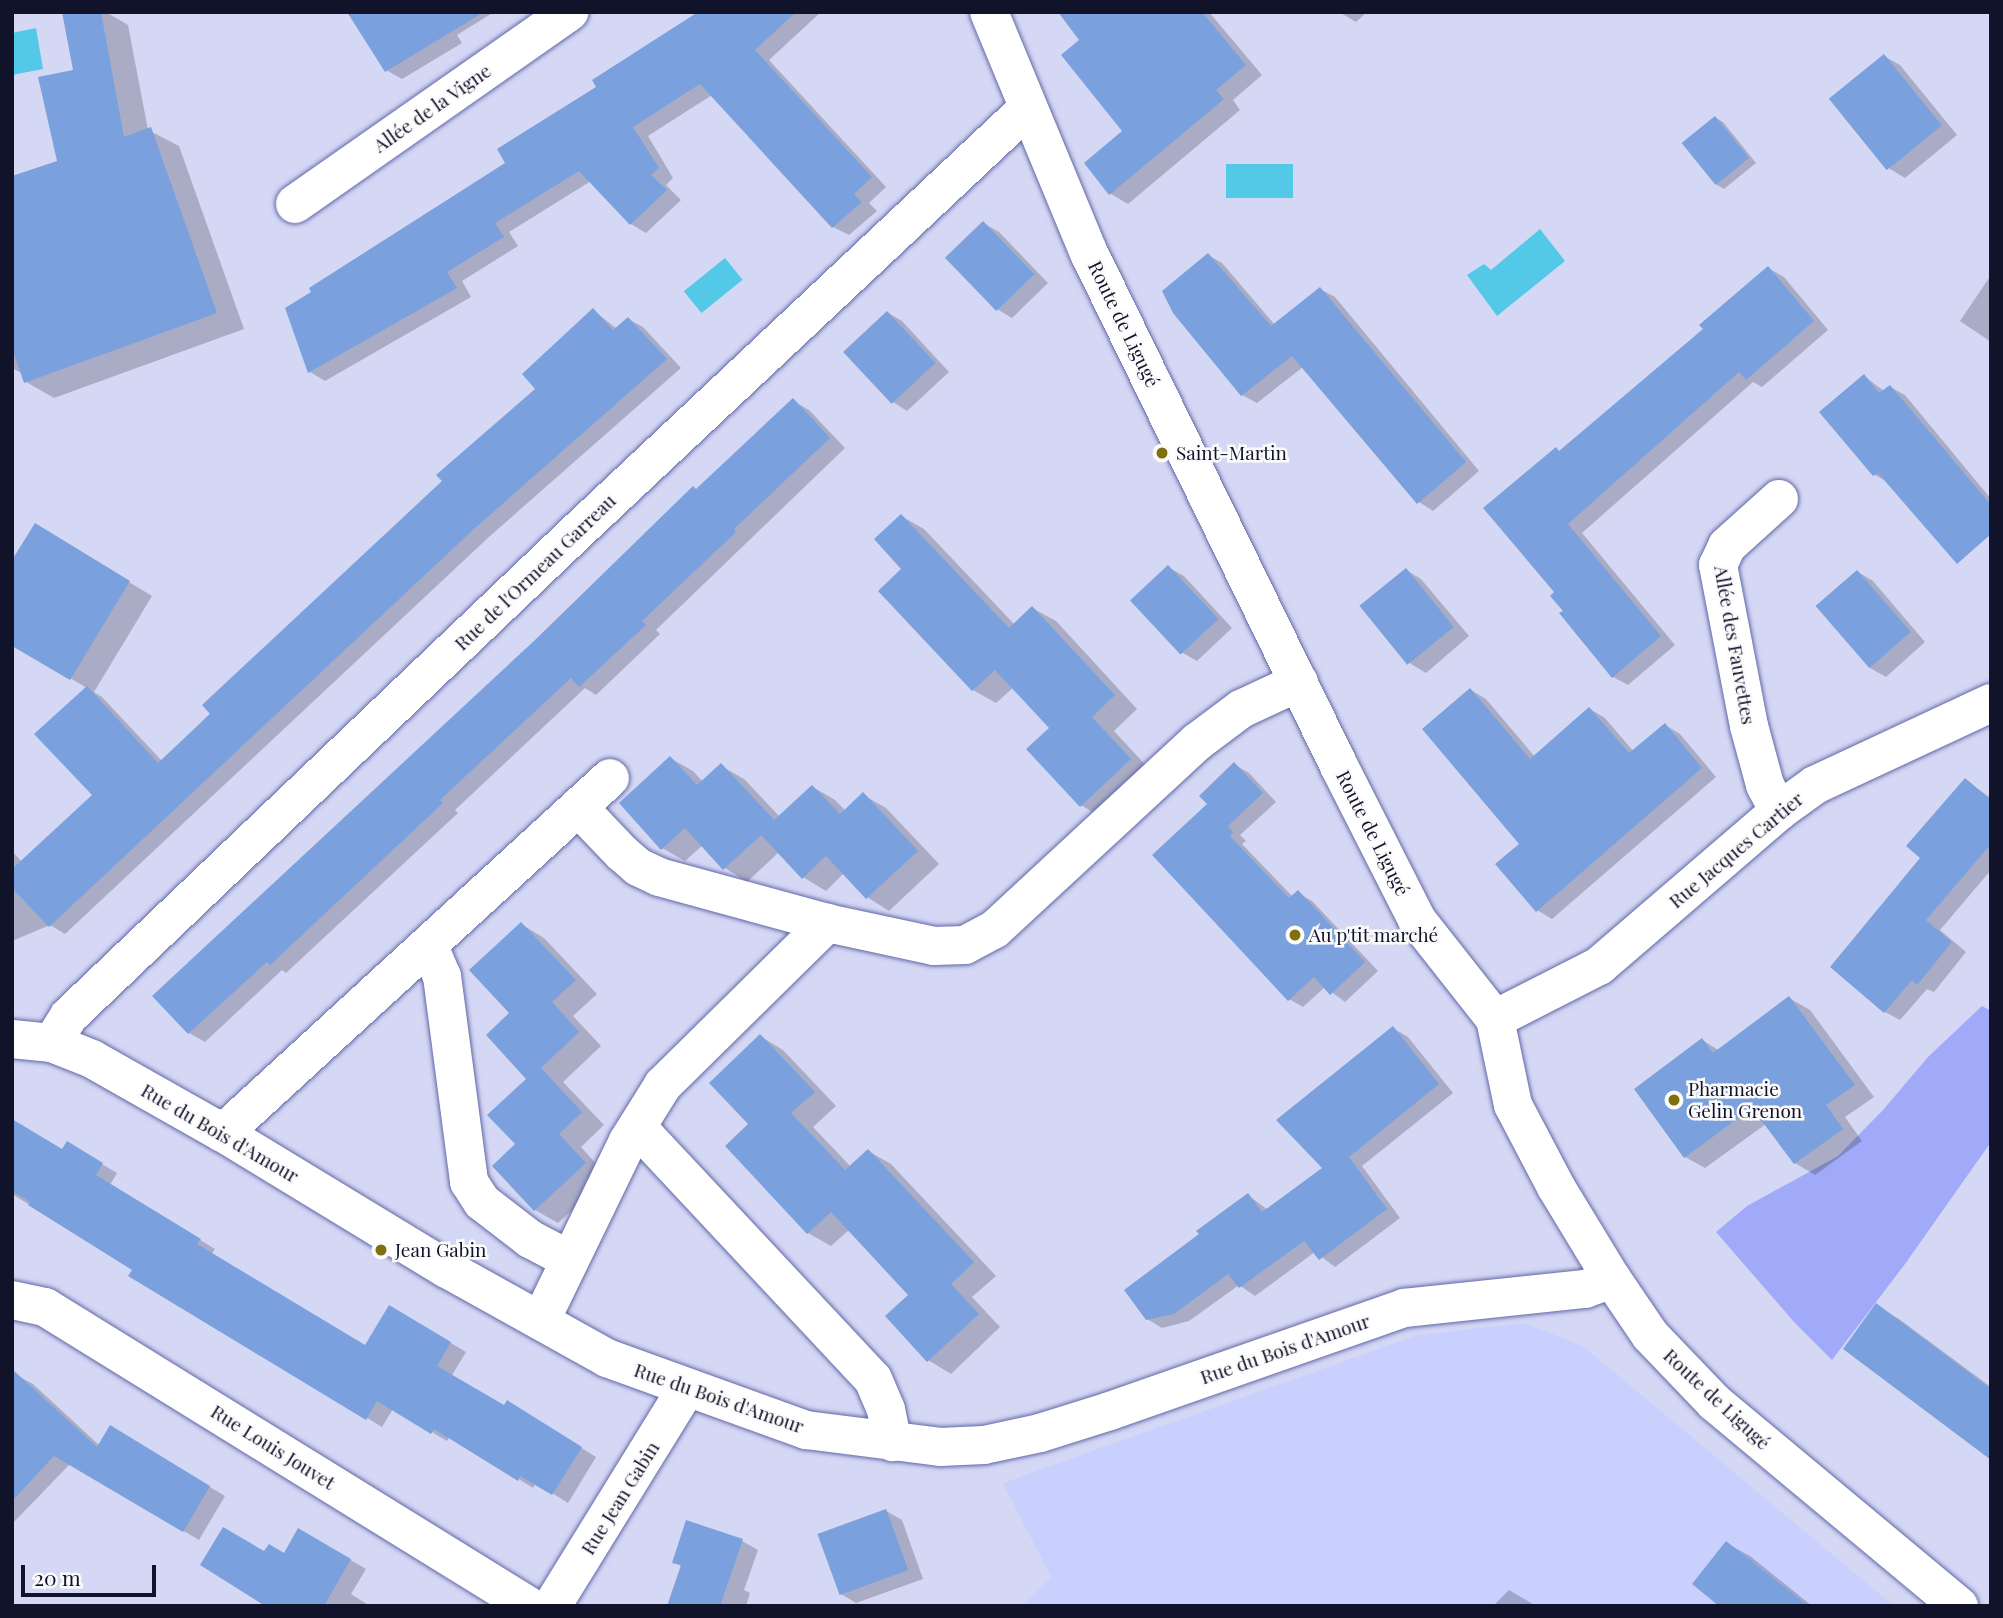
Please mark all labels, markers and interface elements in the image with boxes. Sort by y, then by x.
street label: Allée de la Vigne [368,59,496,157]
street label: Route de Ligugé [1084,257,1164,391]
place label: Saint-Martin [1176,442,1287,464]
marker: Saint-Martin [1154,445,1170,461]
street label: Rue de l'Ormeau Garreau [449,489,621,655]
street label: Allée des Fauvettes [1710,564,1760,726]
street label: Route de Ligugé [1332,767,1414,899]
street label: Rue Jacques Cartier [1664,787,1808,913]
place label: Au p'tit marché [1309,924,1439,946]
marker: Au p'tit marché [1287,927,1303,943]
place label: Pharmacie Gelin Grenon [1688,1078,1802,1122]
street label: Rue du Bois d'Amour [137,1079,303,1187]
marker: Pharmacie Gelin Grenon [1666,1092,1682,1108]
place label: Jean Gabin [395,1239,486,1261]
marker: Jean Gabin [373,1242,389,1258]
street label: Rue du Bois d'Amour [1197,1309,1373,1389]
street label: Route de Ligugé [1659,1344,1775,1454]
street label: Rue du Bois d'Amour [631,1358,807,1438]
street label: Rue Louis Jouvet [207,1400,339,1494]
street label: Rue Jean Gabin [576,1437,664,1559]
scale bar [24,1552,159,1596]
text: 20 m [34,1563,81,1591]

